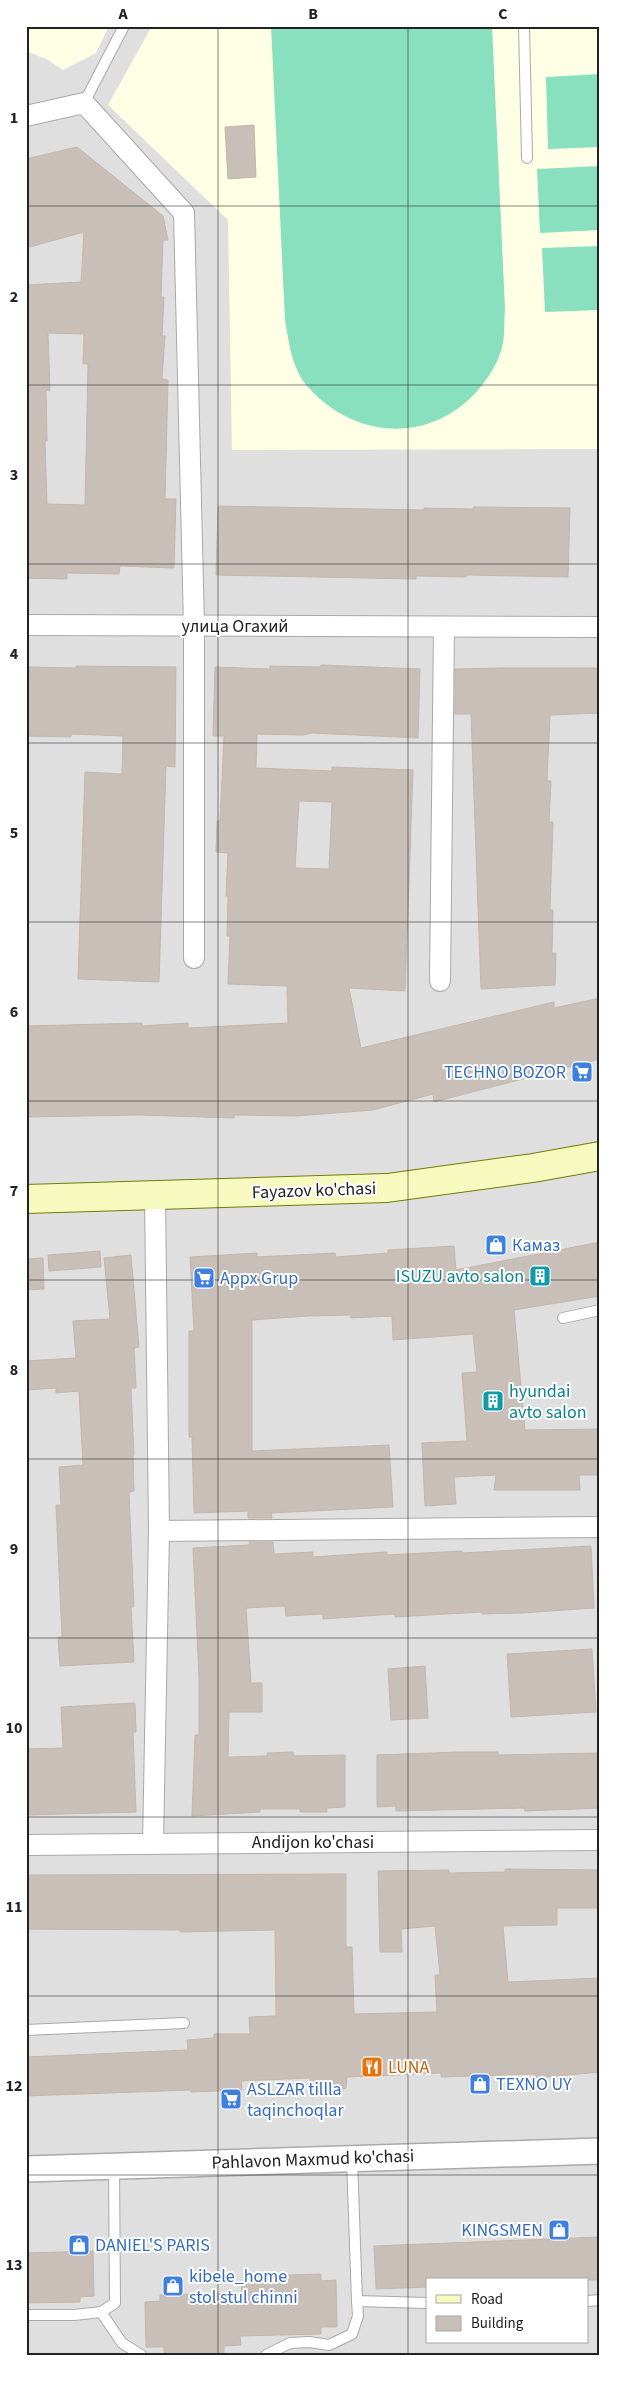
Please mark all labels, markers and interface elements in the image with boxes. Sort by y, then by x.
text: A [117,3,128,25]
text: B [308,3,318,25]
text: C [498,3,508,25]
text: 1 [10,107,18,129]
text: 2 [10,286,18,308]
text: 3 [10,464,18,486]
street label: улица Огахий [182,614,288,639]
text: 4 [10,643,19,665]
text: 5 [10,822,18,844]
text: 6 [10,1001,18,1023]
place label: TECHNO BOZOR [444,1060,566,1085]
supermarket icon: TECHNO BOZOR [570,1060,594,1084]
street label: Fayazov ko'chasi [251,1176,377,1205]
text: 7 [10,1180,18,1202]
shop icon: Камаз [484,1233,508,1257]
place label: Камаз [512,1233,560,1258]
place label: ISUZU avto salon [396,1264,524,1289]
building icon: ISUZU avto salon [528,1264,552,1288]
supermarket icon: Appx Grup [192,1266,216,1290]
place label: Appx Grup [220,1266,298,1291]
text: 8 [10,1359,18,1381]
place label: hyundai avto salon [509,1379,586,1425]
building icon: hyundai avto salon [481,1389,505,1413]
text: 9 [10,1538,18,1560]
text: 10 [6,1717,22,1739]
street label: Andijon ko'chasi [252,1830,374,1855]
text: 11 [6,1896,22,1918]
restaurant icon: LUNA [360,2055,384,2079]
place label: LUNA [388,2055,429,2080]
shop icon: TEXNO UY [468,2072,492,2096]
place label: TEXNO UY [496,2072,572,2097]
text: 12 [6,2075,22,2097]
place label: ASLZAR tillla taqinchoqlar [247,2077,344,2123]
supermarket icon: ASLZAR tillla taqinchoqlar [219,2087,243,2111]
street label: Pahlavon Maxmud ko'chasi [211,2143,415,2176]
place label: KINGSMEN [461,2218,543,2243]
shop icon: KINGSMEN [547,2218,571,2242]
shop icon: DANIEL'S PARIS [67,2233,91,2257]
place label: DANIEL'S PARIS [95,2233,210,2258]
text: 13 [6,2254,22,2276]
place label: kibele_home stol stul chinni [189,2264,298,2310]
shop icon: kibele_home stol stul chinni [161,2274,185,2298]
legend [426,2278,588,2344]
text: Road [471,2289,503,2310]
text: Building [471,2313,524,2334]

